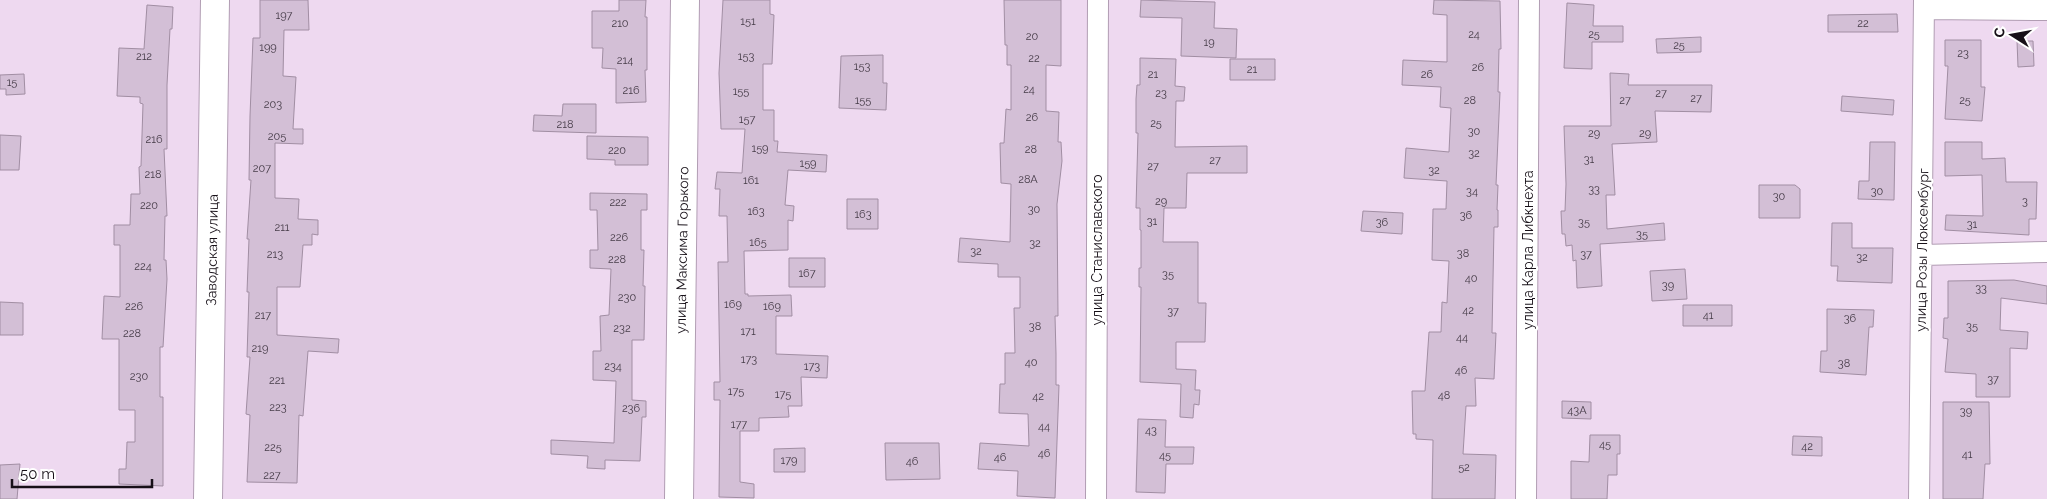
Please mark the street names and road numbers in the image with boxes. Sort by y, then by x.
street label: улица Максима Горького [673,166,691,334]
street label: улица Розы Люксембург [1913,168,1931,332]
street label: улица Карла Либкнехта [1520,170,1536,330]
street label: улица Станиславского [1089,174,1105,326]
street label: Заводская улица [203,194,221,306]

